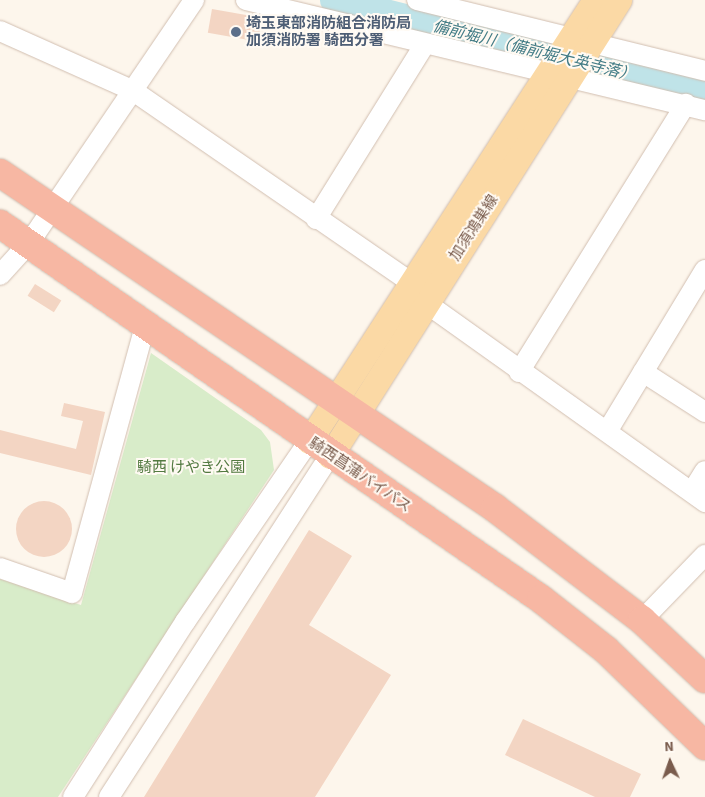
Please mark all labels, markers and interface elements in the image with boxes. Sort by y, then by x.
place label: 埼玉東部消防組合消防局 加須消防署 騎西分署 [246,14,411,49]
water label: 備前堀川（備前堀大英寺落） [431,17,637,85]
marker: 埼玉東部消防組合消防局 加須消防署 騎西分署 [230,26,242,38]
street label: 加須鴻巣線 [446,192,502,264]
street label: 騎西菖蒲バイパス [305,434,415,516]
park label: 騎西 けやき公園 [137,459,245,477]
north arrow [645,737,695,787]
text: N [664,737,674,757]

